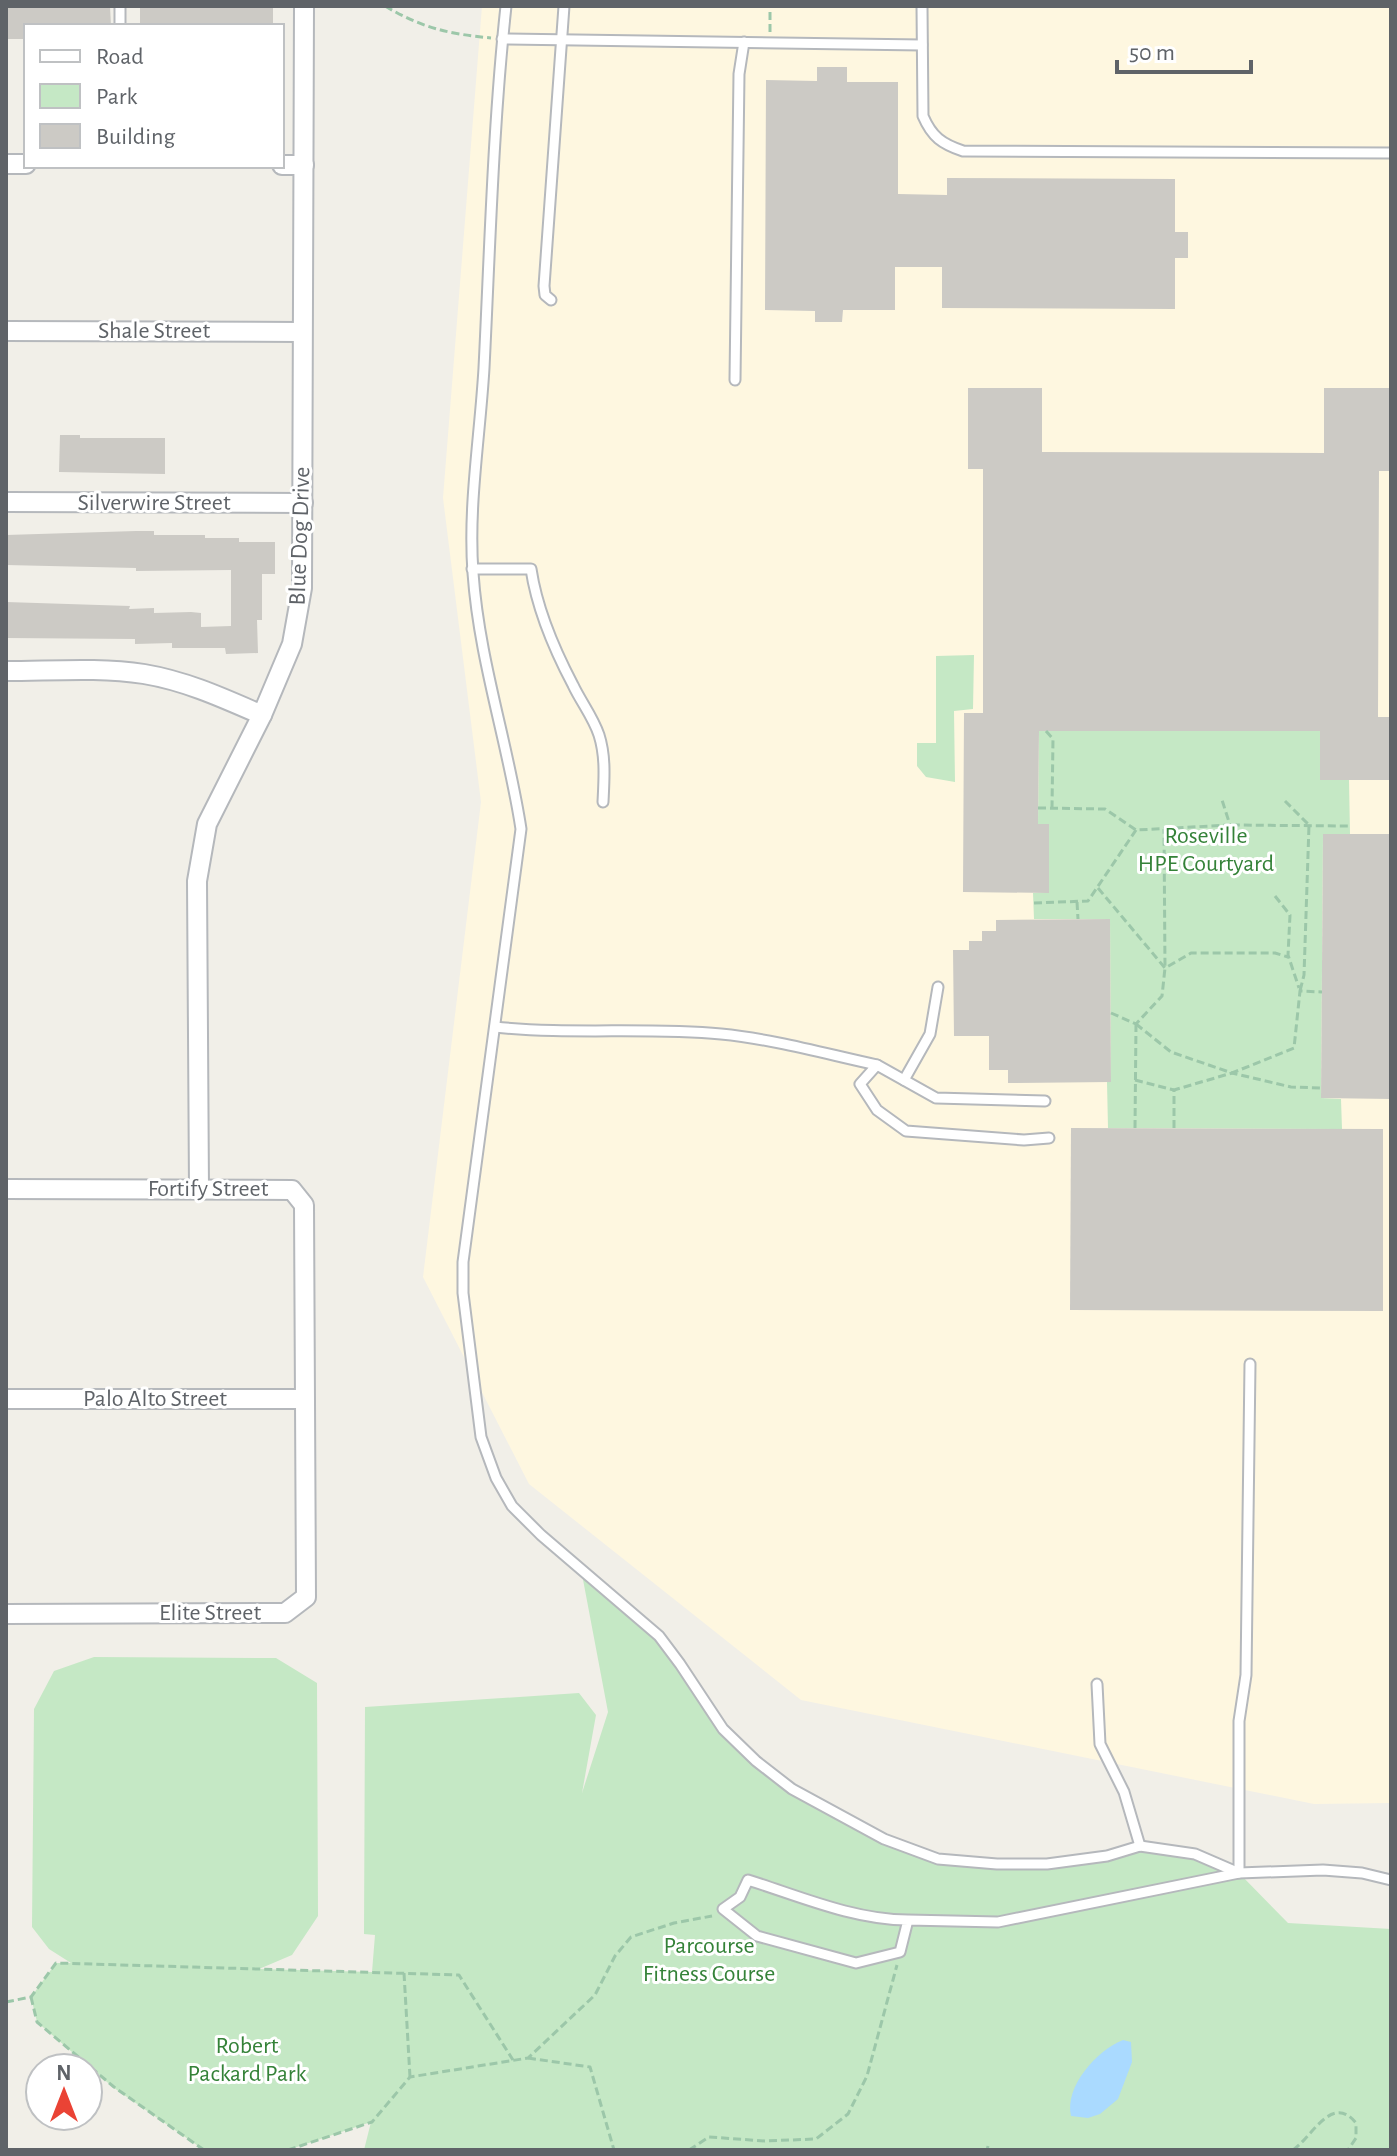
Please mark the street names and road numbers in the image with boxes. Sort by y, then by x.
street label: Shale Street [98,319,210,343]
street label: Blue Dog Drive [286,466,314,606]
street label: Silverwire Street [77,491,231,515]
street label: Fortify Street [148,1177,269,1201]
street label: Palo Alto Street [83,1387,227,1411]
street label: Elite Street [159,1601,261,1625]

